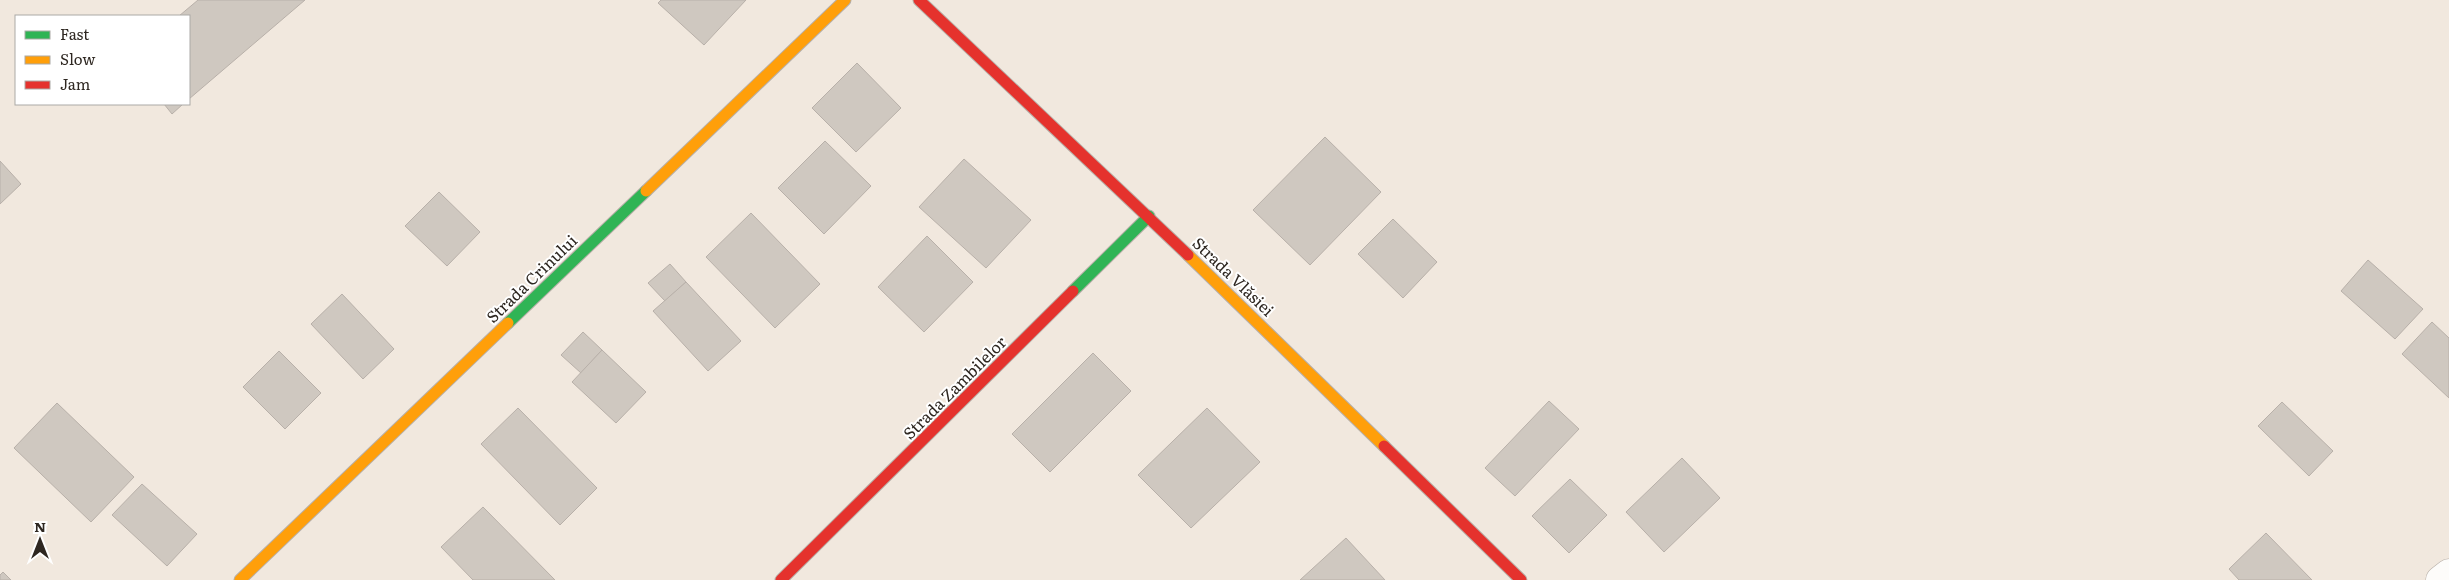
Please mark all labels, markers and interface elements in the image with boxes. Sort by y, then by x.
legend [15,15,190,105]
text: Fast [60,22,89,45]
text: Slow [60,47,95,70]
text: Jam [60,72,91,95]
street label: Strada Crinului [480,228,582,328]
street label: Strada Vlăsiei [1188,231,1280,321]
street label: Strada Zambilelor [897,330,1011,444]
north arrow [15,515,65,565]
text: N [34,516,46,536]

